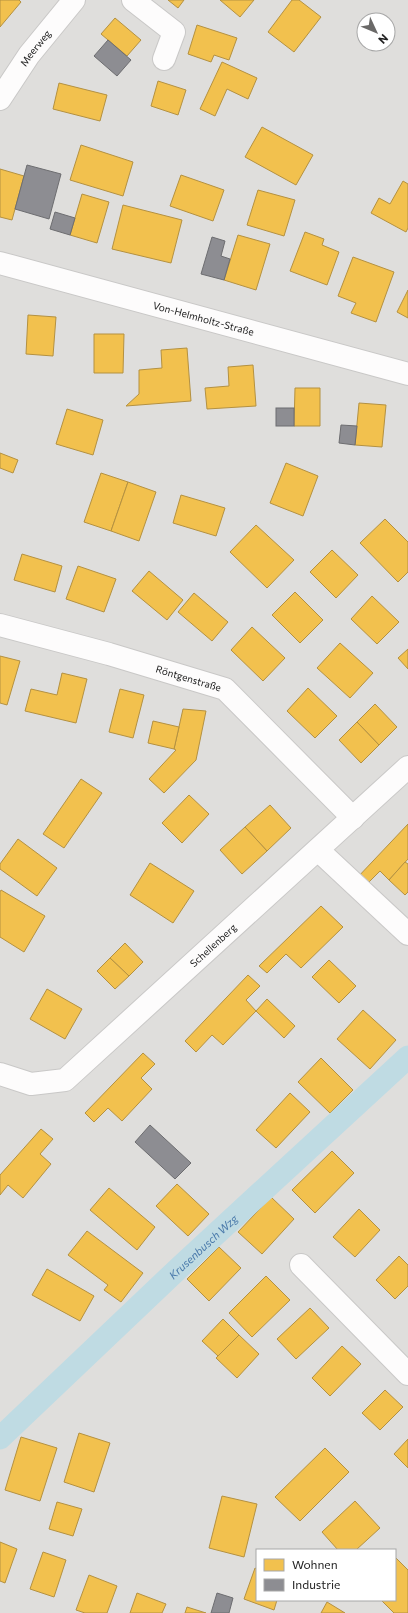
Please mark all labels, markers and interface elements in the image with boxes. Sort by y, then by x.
north arrow [356,12,396,52]
street label: Meerweg [17,27,53,68]
text: N [376,32,391,47]
street label: Von-Helmholtz-Straße [152,299,255,338]
street label: Röntgenstraße [155,663,223,694]
street label: Schellenberg [187,920,239,969]
water label: Krusenbusch Wzg [166,1211,240,1281]
legend [256,1549,396,1601]
text: Wohnen [292,1557,338,1571]
text: Industrie [292,1577,340,1591]

